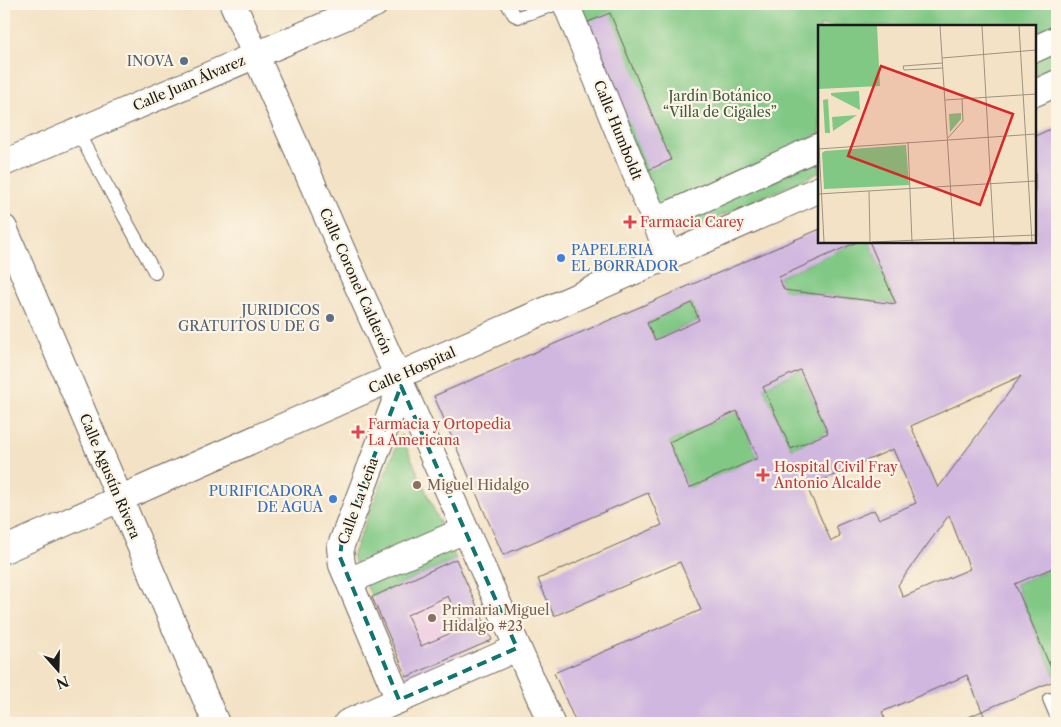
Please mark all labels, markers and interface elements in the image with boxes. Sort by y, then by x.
inset map [818,25,1036,242]
street label: Calle Juan Álvarez [130,51,248,115]
place label: INOVA [127,52,175,70]
marker: INOVA [178,55,190,67]
street label: Calle Humboldt [590,77,646,183]
park label: Jardín Botánico “Villa de Cigales” [663,87,777,121]
street label: Calle Coronel Calderón [316,205,396,357]
place label: Farmacia Carey [640,213,744,231]
marker: Farmacia Carey [624,216,636,228]
place label: PAPELERIA EL BORRADOR [571,241,679,275]
marker: PAPELERIA EL BORRADOR [555,252,567,264]
place label: JURIDICOS GRATUITOS U DE G [178,301,320,335]
marker: JURIDICOS GRATUITOS U DE G [324,312,336,324]
street label: Calle Hospital [365,343,459,397]
street label: Calle Agustín Rivera [76,411,145,542]
place label: Farmacia y Ortopedia La Americana [368,415,512,449]
marker: Farmacia y Ortopedia La Americana [352,426,364,438]
street label: Calle La Leña [334,455,382,547]
place label: Hospital Civil Fray Antonio Alcalde [773,458,898,492]
marker: Hospital Civil Fray Antonio Alcalde [756,468,770,482]
place label: Miguel Hidalgo [427,476,529,494]
marker: Miguel Hidalgo [411,479,423,491]
place label: PURIFICADORA DE AGUA [209,482,324,516]
marker: PURIFICADORA DE AGUA [327,493,339,505]
place label: Primaria Miguel Hidalgo #23 [442,601,549,635]
marker: Primaria Miguel Hidalgo #23 [426,612,438,624]
north arrow [32,644,82,694]
text: N [54,672,71,693]

